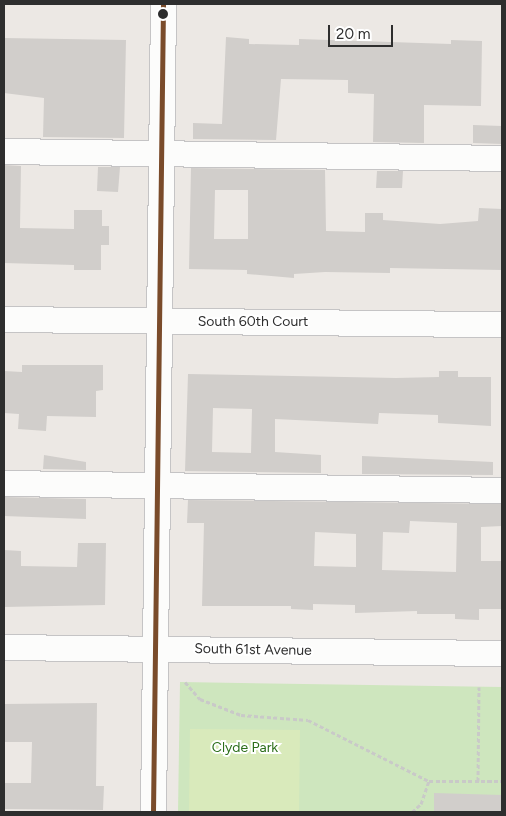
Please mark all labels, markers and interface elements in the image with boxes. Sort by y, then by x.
unlabelled marker [158,9,168,19]
scale bar [331,15,396,47]
text: 20 m [336,25,370,43]
street label: South 60th Court [198,314,308,330]
street label: South 61st Avenue [194,641,312,659]
park label: Clyde Park [212,740,278,756]

